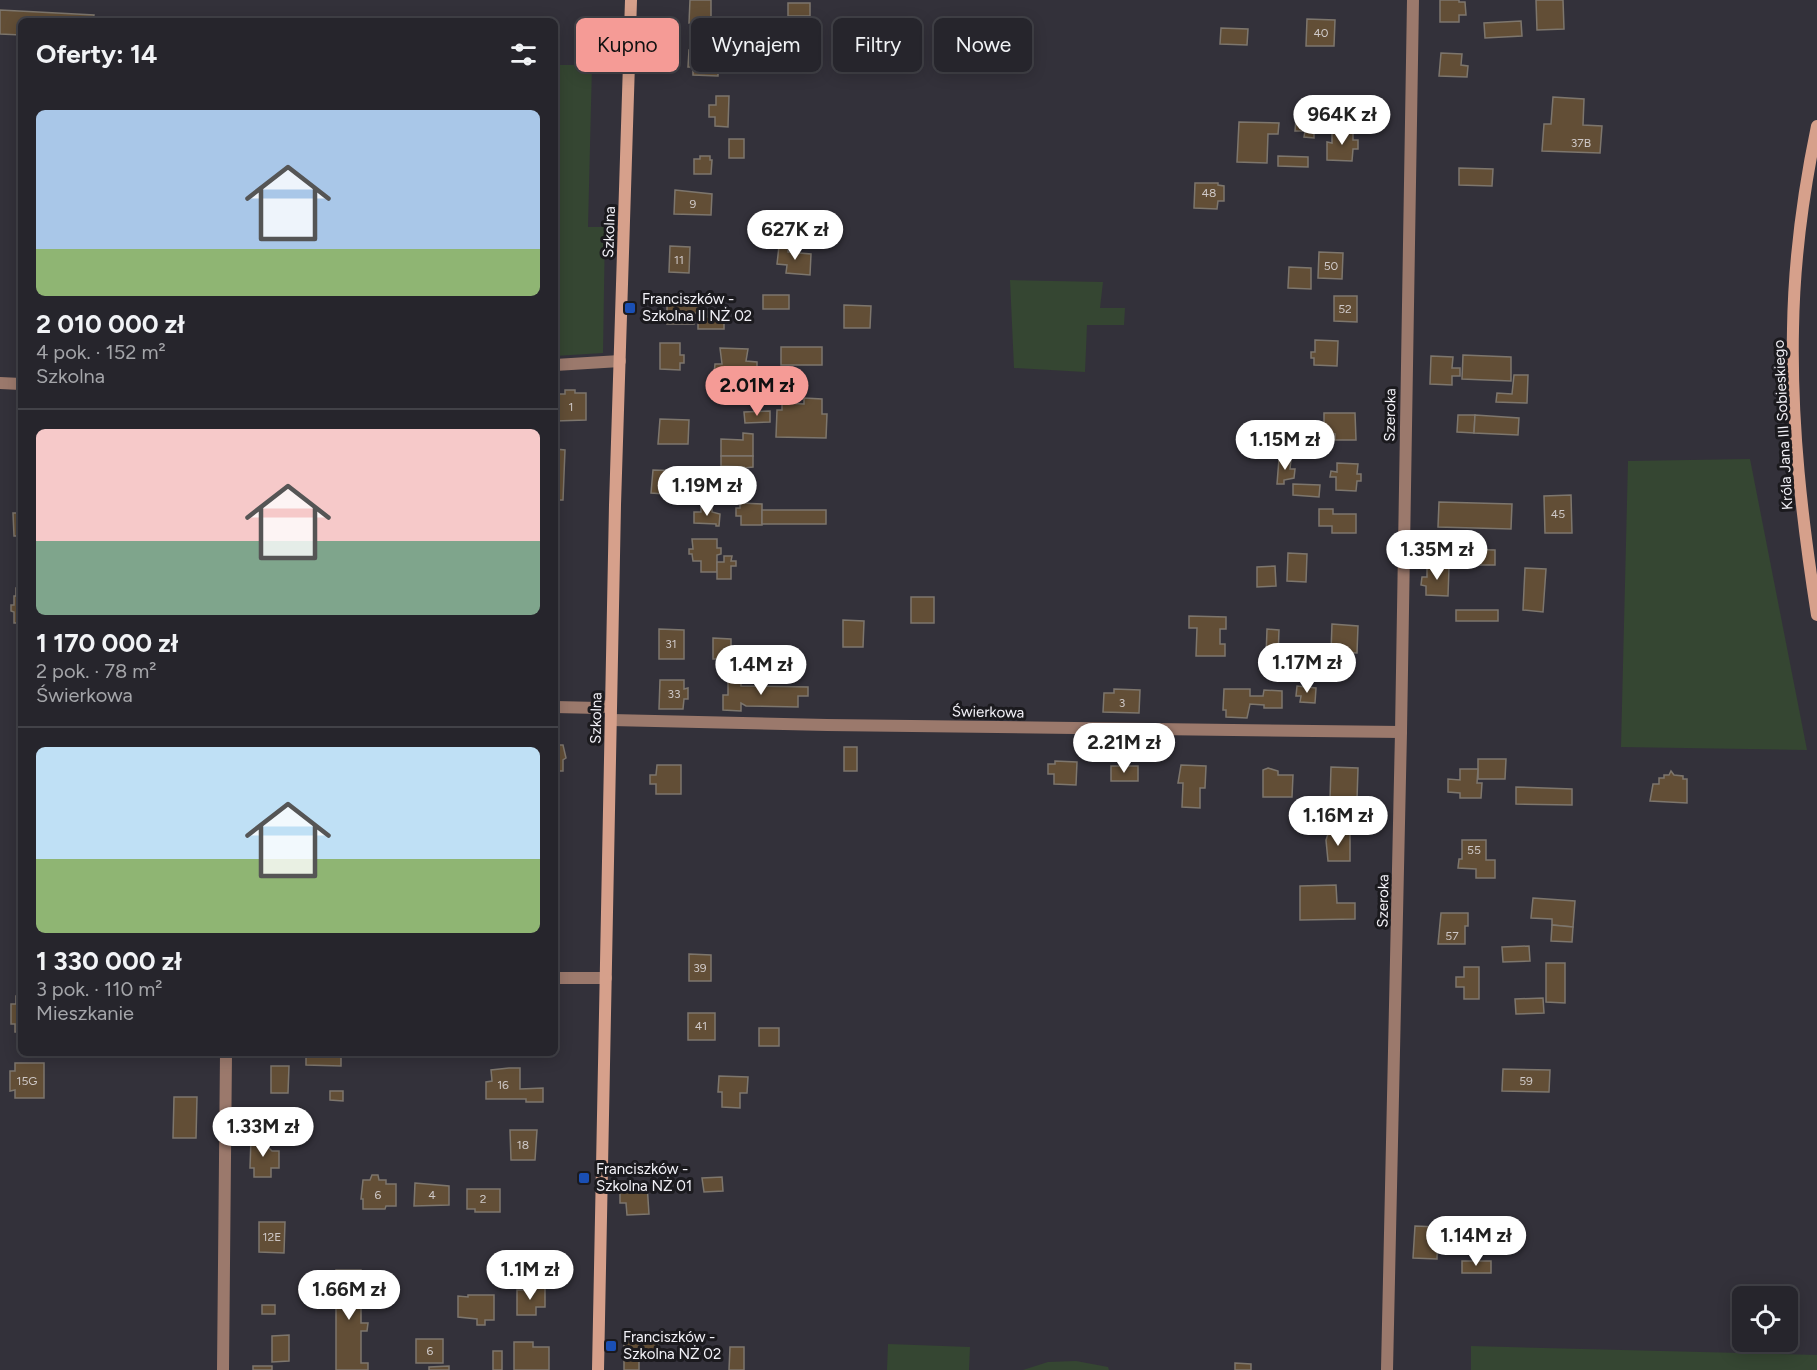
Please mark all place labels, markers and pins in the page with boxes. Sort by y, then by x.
pin: 964K zł [1287,95,1397,146]
pin: 627K zł [740,210,850,261]
place label: Franciszków - Szkolna II NŻ 02 [642,290,752,325]
marker: Franciszków - Szkolna II NŻ 02 [623,301,637,315]
pin: 2.01M zł [695,366,819,417]
pin: 1.15M zł [1223,420,1347,471]
pin: 1.19M zł [645,466,769,517]
pin: 1.35M zł [1375,530,1499,581]
pin: 1.17M zł [1245,643,1369,694]
pin: 1.4M zł [706,645,816,696]
pin: 2.21M zł [1062,723,1186,774]
pin: 1.16M zł [1276,796,1400,847]
pin: 1.33M zł [201,1107,325,1158]
place label: Franciszków - Szkolna NŻ 01 [596,1160,692,1195]
marker: Franciszków - Szkolna NŻ 01 [577,1171,591,1185]
pin: 1.14M zł [1414,1216,1538,1267]
pin: 1.1M zł [475,1250,585,1301]
pin: 1.66M zł [287,1270,411,1321]
place label: Franciszków - Szkolna NŻ 02 [623,1328,721,1363]
marker: Franciszków - Szkolna NŻ 02 [604,1339,618,1353]

